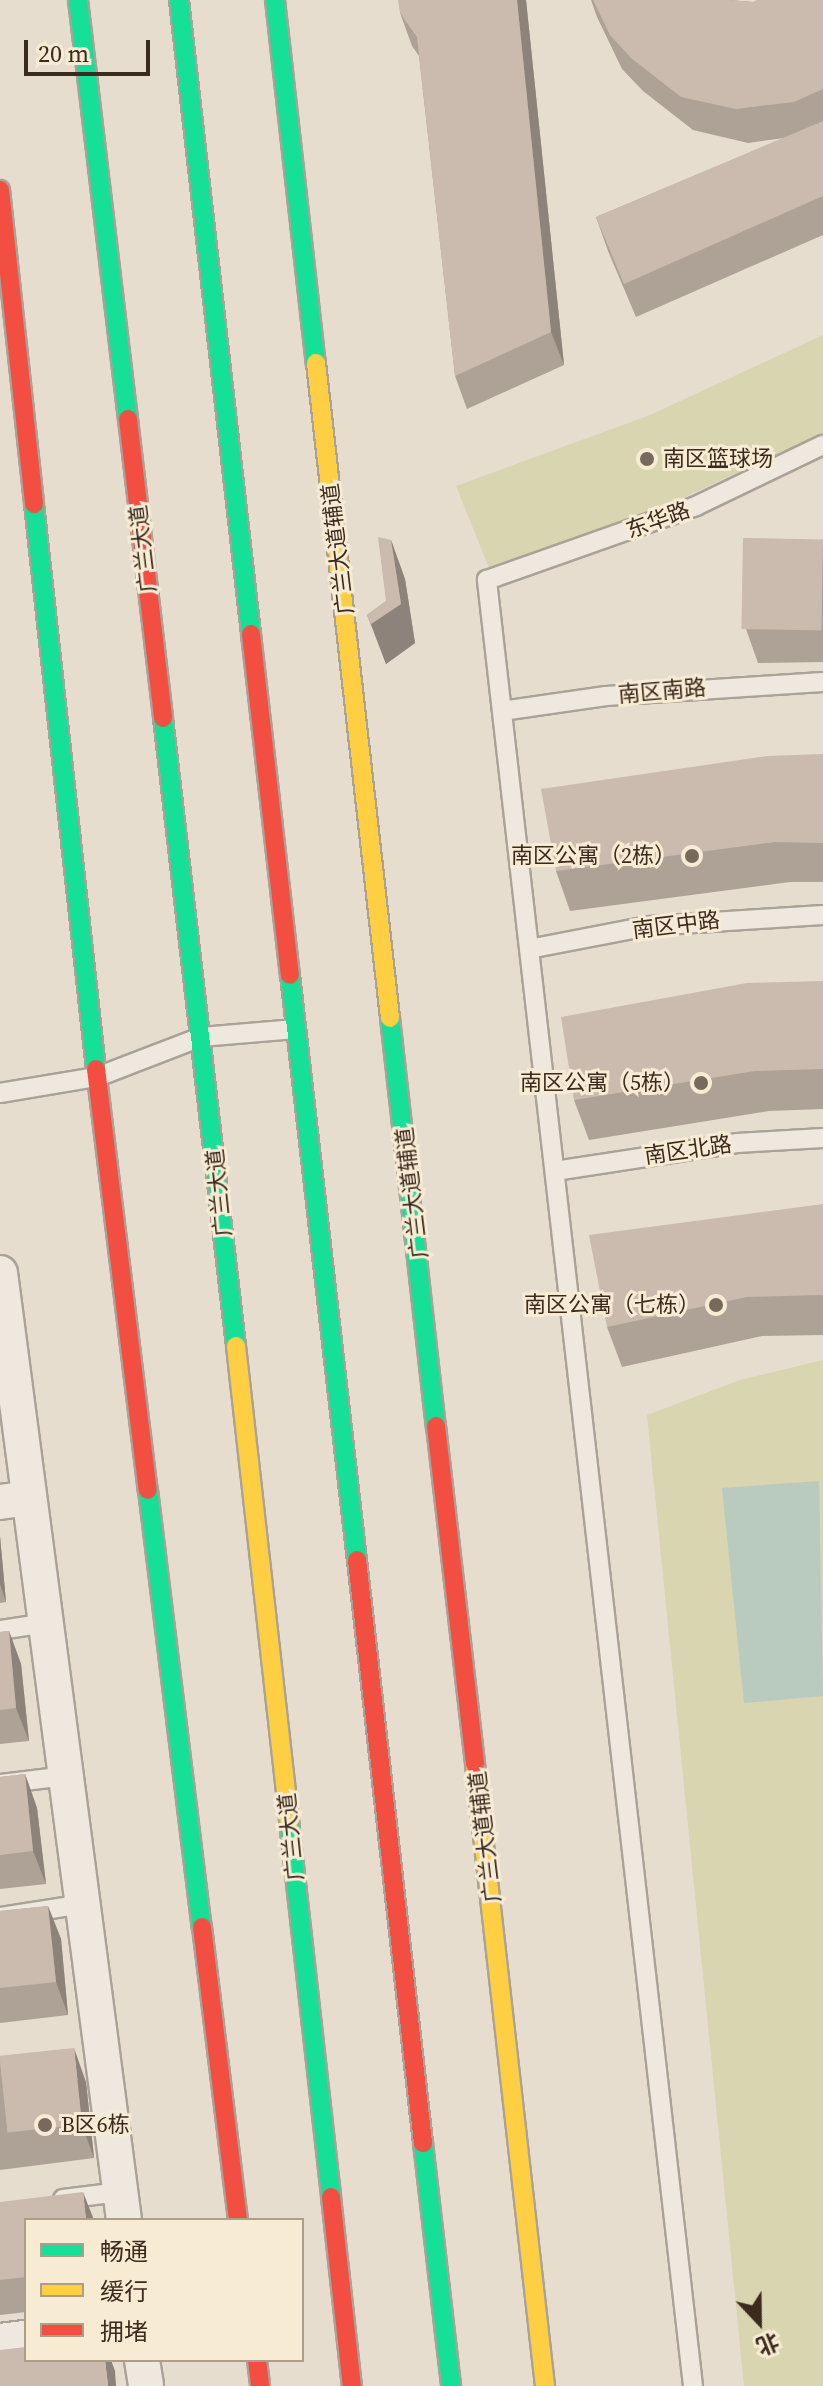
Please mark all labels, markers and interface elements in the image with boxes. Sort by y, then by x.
scale bar [28,24,154,74]
text: 20 m [38,37,89,70]
place label: 南区篮球场 [663,446,773,472]
marker: 南区篮球场 [638,450,656,468]
street label: 广兰大道辅道 [317,482,359,616]
street label: 东华路 [622,496,694,544]
street label: 广兰大道 [125,504,161,594]
street label: 南区南路 [617,674,707,708]
place label: 南区公寓（2栋） [511,843,676,869]
marker: 南区公寓（2栋） [683,847,701,865]
street label: 南区中路 [631,907,721,943]
place label: 南区公寓（5栋） [520,1070,685,1096]
marker: 南区公寓（5栋） [692,1074,710,1092]
street label: 广兰大道辅道 [391,1126,433,1260]
street label: 南区北路 [643,1131,733,1169]
street label: 广兰大道 [201,1148,237,1238]
place label: 南区公寓（七栋） [524,1292,700,1318]
marker: 南区公寓（七栋） [707,1296,725,1314]
street label: 广兰大道辅道 [464,1770,506,1904]
street label: 广兰大道 [273,1792,309,1882]
place label: B区6栋 [61,2112,130,2138]
marker: B区6栋 [36,2116,54,2134]
legend [24,2218,304,2362]
text: 畅通 [100,2235,148,2268]
text: 缓行 [100,2275,148,2308]
north arrow [719,2282,799,2362]
text: 拥堵 [100,2315,148,2348]
text: 北 [752,2326,784,2362]

